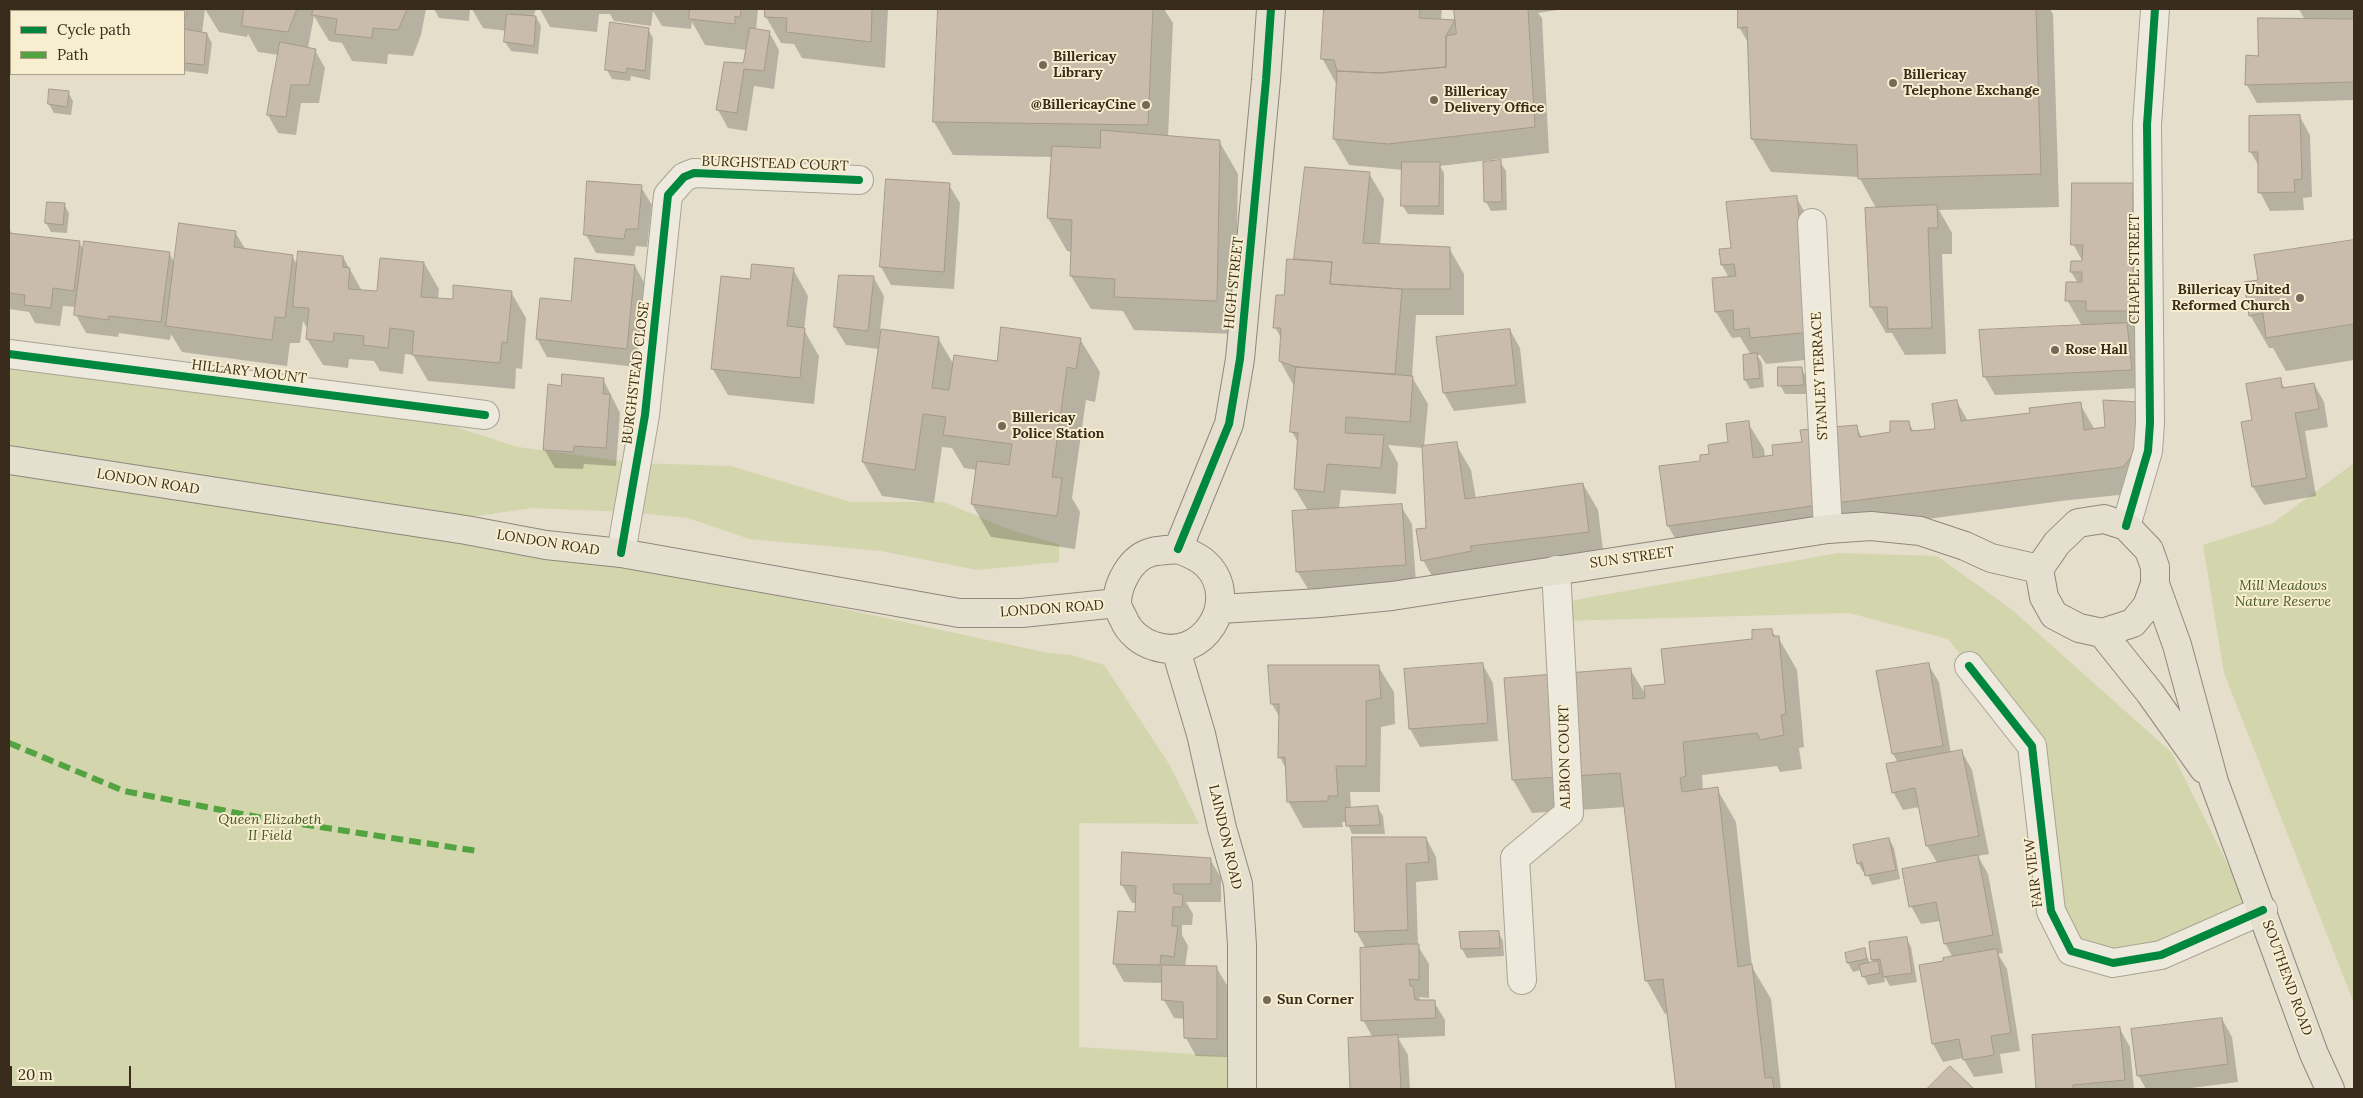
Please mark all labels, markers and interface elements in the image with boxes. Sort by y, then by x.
legend [10,10,185,75]
text: Cycle path [57,20,131,39]
text: Path [57,45,88,64]
place label: Billericay Library [1053,49,1116,82]
marker: Billericay Library [1037,59,1049,71]
place label: Billericay Telephone Exchange [1903,67,2040,100]
marker: Billericay Telephone Exchange [1887,77,1899,89]
place label: Billericay Delivery Office [1444,84,1544,116]
marker: Billericay Delivery Office [1428,94,1440,106]
place label: @BillericayCine [1031,97,1136,113]
marker: @BillericayCine [1140,99,1152,111]
street label: BURGHSTEAD COURT [701,153,849,175]
street label: CHAPEL STREET [2127,214,2143,324]
street label: HIGH STREET [1221,236,1247,330]
place label: Billericay United Reformed Church [2171,282,2290,314]
marker: Billericay United Reformed Church [2294,292,2306,304]
street label: BURGHSTEAD CLOSE [619,301,653,445]
street label: STANLEY TERRACE [1808,311,1832,441]
place label: Rose Hall [2065,342,2128,358]
marker: Rose Hall [2049,344,2061,356]
street label: HILLARY MOUNT [190,357,308,387]
place label: Billericay Police Station [1012,410,1105,442]
marker: Billericay Police Station [996,420,1008,432]
street label: LONDON ROAD [95,466,201,498]
street label: LONDON ROAD [495,527,601,559]
street label: SUN STREET [1589,544,1675,572]
park label: Mill Meadows Nature Reserve [2235,578,2331,610]
street label: LONDON ROAD [999,597,1105,621]
street label: ALBION COURT [1556,705,1574,809]
street label: LAINDON ROAD [1205,783,1245,891]
park label: Queen Elizabeth II Field [218,812,322,844]
street label: FAIR VIEW [2021,837,2047,909]
street label: SOUTHEND ROAD [2258,918,2316,1038]
place label: Sun Corner [1277,992,1354,1008]
marker: Sun Corner [1261,994,1273,1006]
scale bar [12,1056,134,1088]
text: 20 m [18,1065,53,1084]

